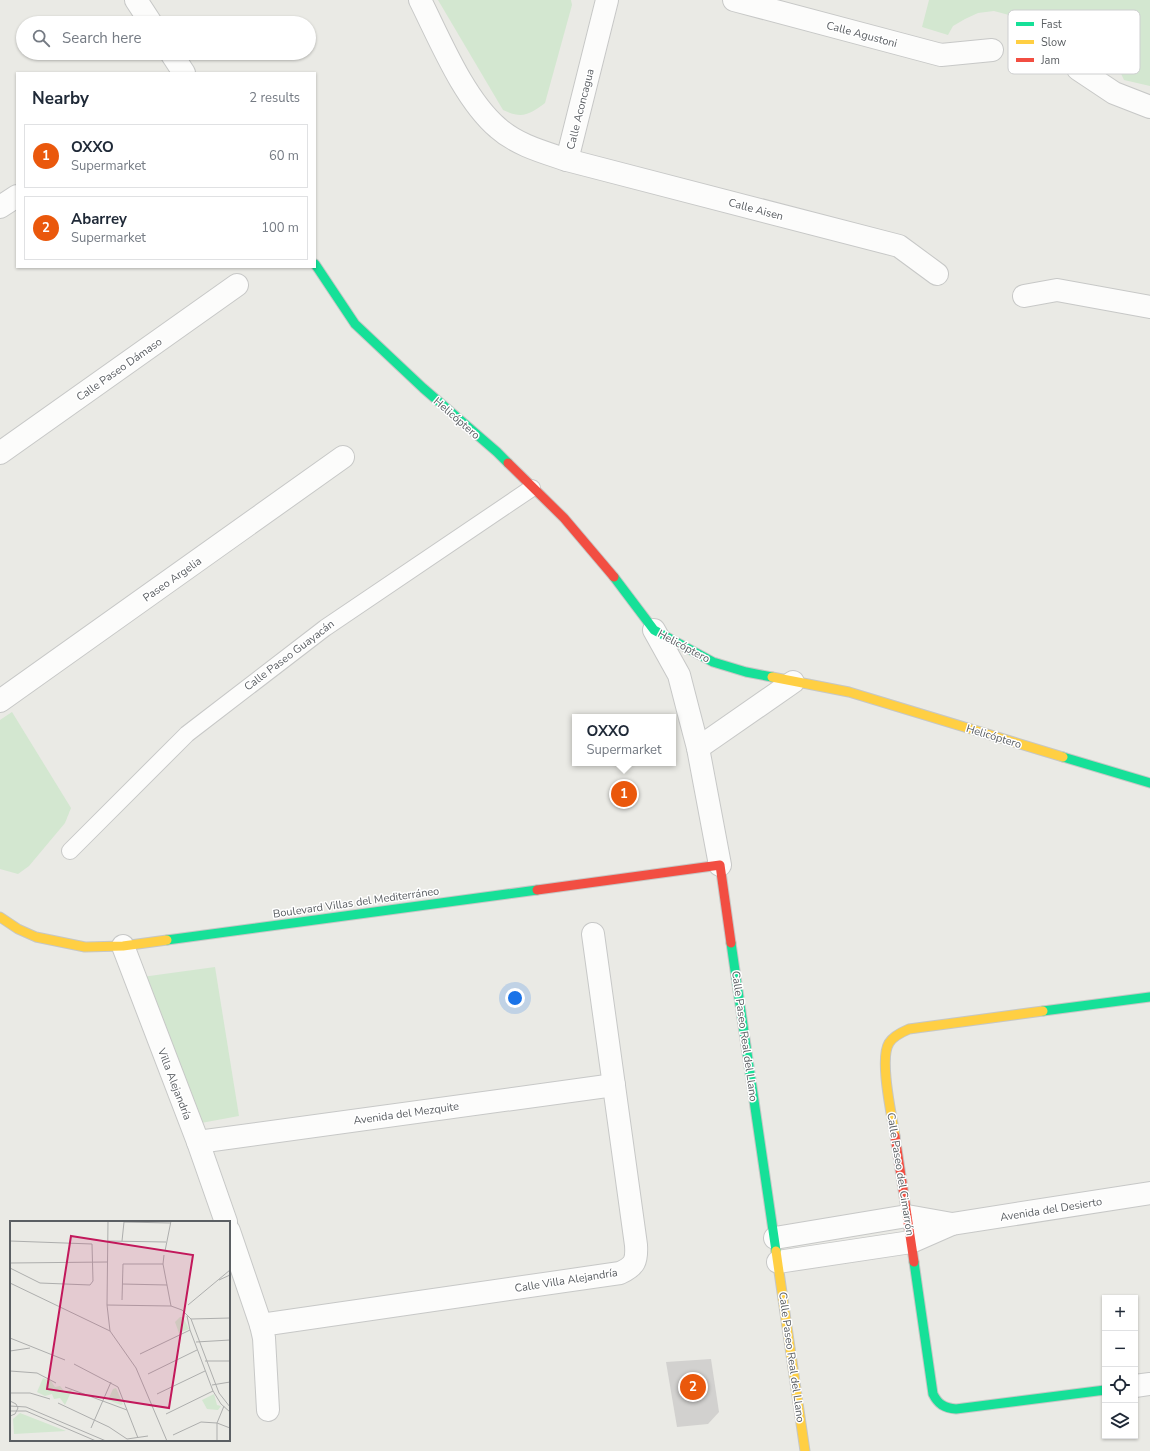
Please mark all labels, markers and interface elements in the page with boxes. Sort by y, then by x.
legend [1008,10,1140,74]
search box [16,16,316,60]
text: Fast [1041,17,1062,32]
street label: Calle Agustoni [825,18,899,51]
icon: search [30,27,52,49]
text: Search here [62,28,142,48]
text: Slow [1041,35,1066,50]
text: Jam [1040,53,1060,68]
street label: Calle Aconcagua [563,67,598,151]
text: Nearby [32,87,89,110]
text: 2 results [249,89,300,107]
text: OXXO [71,137,114,157]
text: 1 [42,147,50,165]
text: 60 m [269,147,299,165]
text: Supermarket [71,157,146,175]
street label: Calle Aisen [727,195,785,224]
text: Abarrey [71,209,127,229]
text: 2 [42,219,50,237]
text: 100 m [261,219,299,237]
text: Supermarket [71,229,146,247]
street label: Calle Paseo Dámaso [73,334,165,405]
street label: Helicóptero [430,394,483,443]
street label: Paseo Argelia [140,554,205,605]
street label: Calle Paseo Guayacán [241,617,337,694]
street label: Helicóptero [655,626,713,666]
popup [572,714,676,766]
text: OXXO [587,721,629,741]
street label: Helicóptero [964,721,1023,752]
text: Supermarket [587,741,661,759]
pin: 1 [611,779,637,809]
street label: Boulevard Villas del Mediterráneo [272,883,440,922]
street label: Calle Paseo Real del Llano [728,970,761,1102]
your location [505,988,525,1008]
street label: Villa Alejandría [154,1045,195,1122]
street label: Avenida del Mezquite [352,1099,460,1128]
street label: Calle Paseo del Cimarrón [883,1111,918,1237]
street label: Avenida del Desierto [999,1194,1103,1225]
inset map [10,1221,230,1441]
street label: Calle Villa Alejandría [514,1265,619,1296]
street label: Calle Paseo Real del Llano [775,1291,808,1423]
map controls [1102,1295,1138,1439]
button: + [1102,1295,1138,1331]
button: − [1102,1331,1138,1367]
button: locate [1102,1367,1138,1403]
pin: 2 [680,1372,706,1402]
button: layers [1102,1403,1138,1439]

